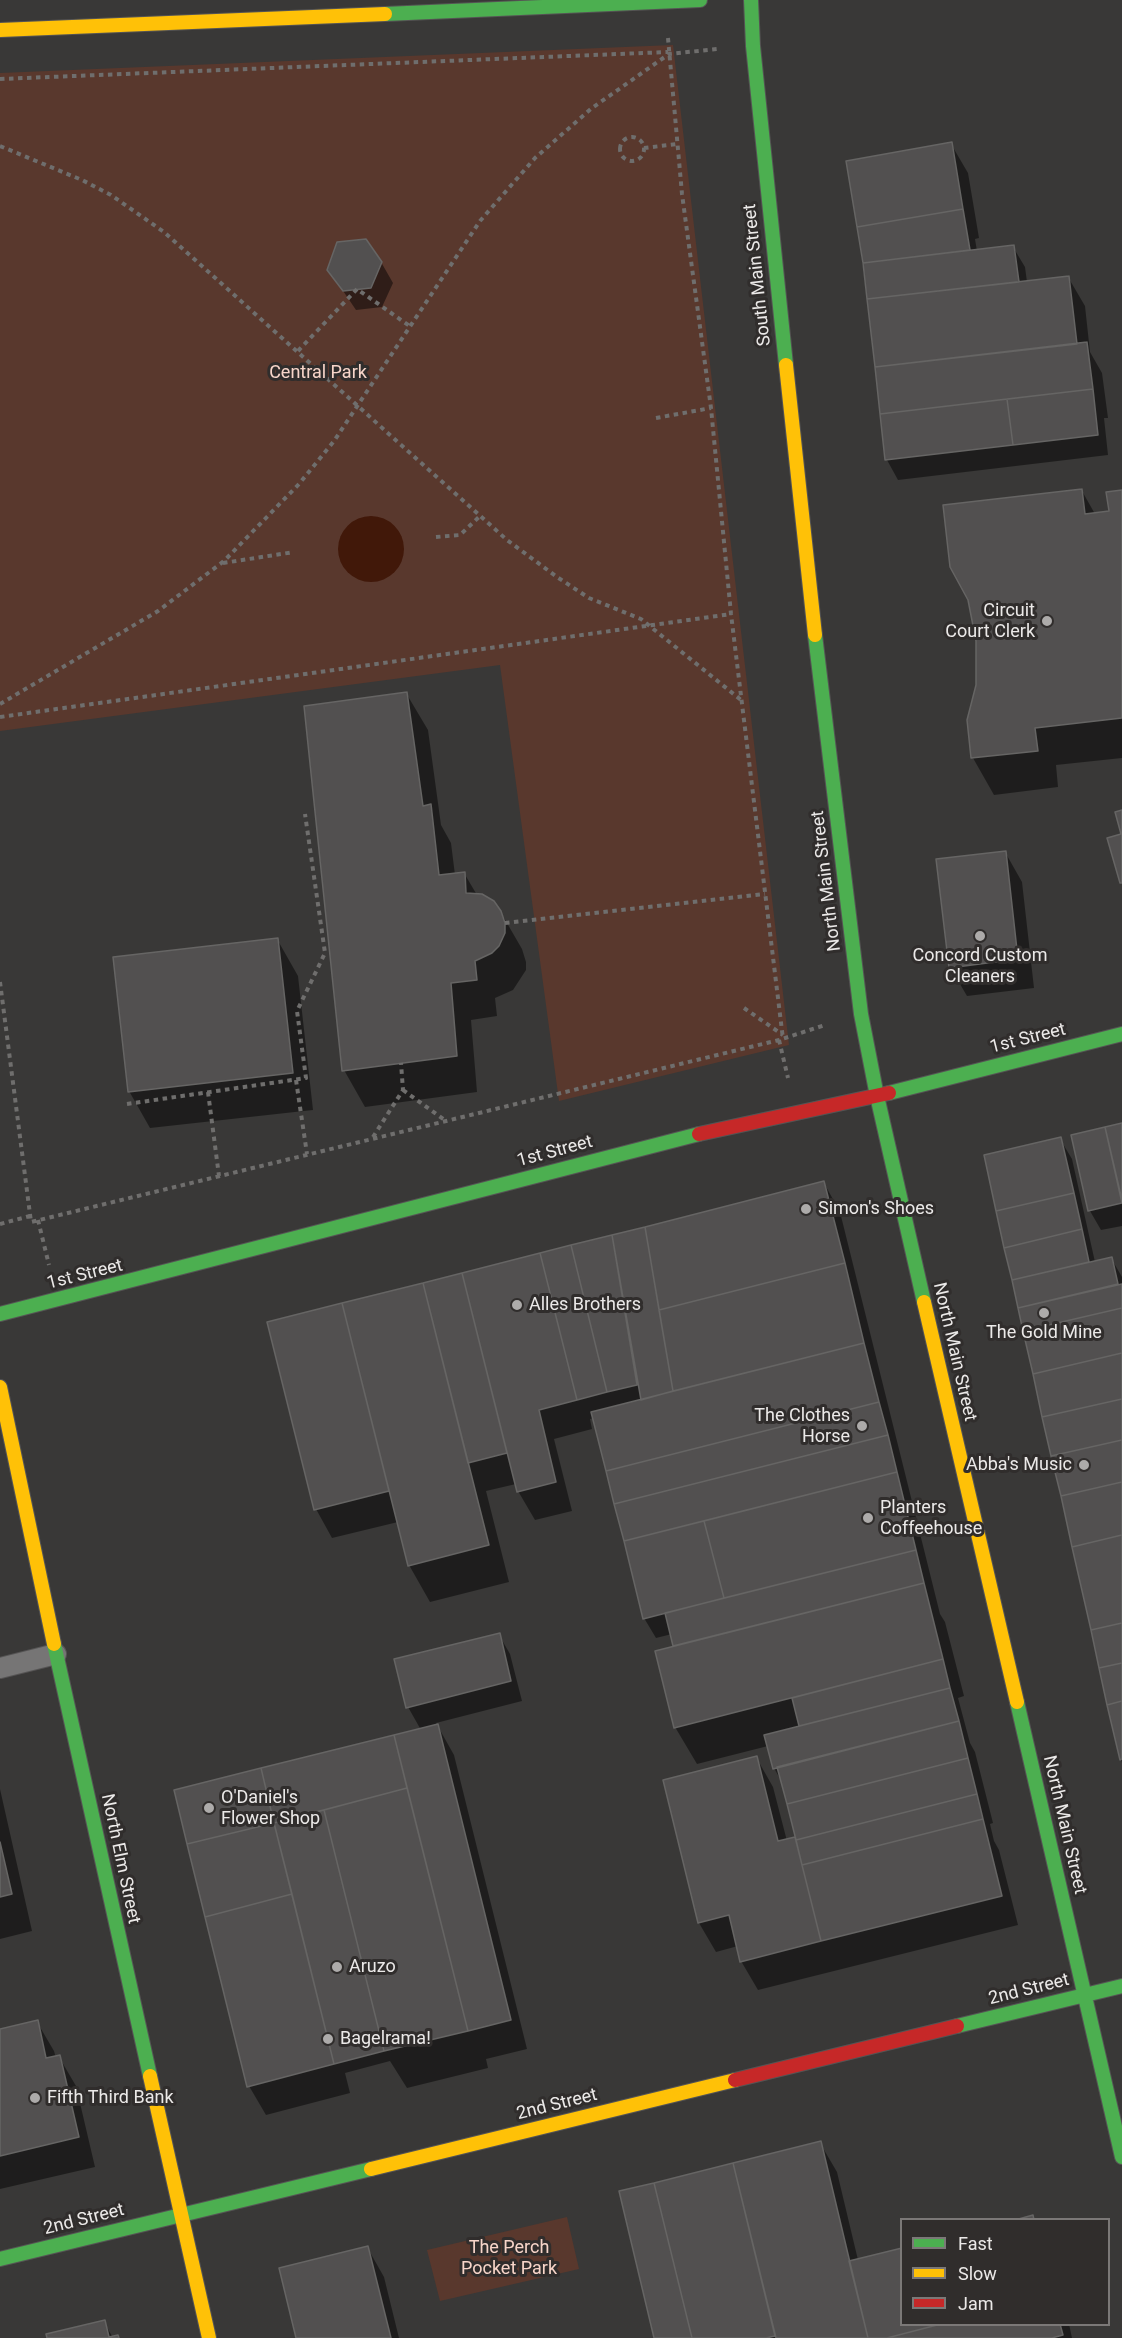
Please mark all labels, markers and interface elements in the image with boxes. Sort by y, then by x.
street label: South Main Street [740,203,776,347]
park label: Central Park [269,362,367,384]
place label: Circuit Court Clerk [945,600,1035,642]
marker: Circuit Court Clerk [1040,614,1054,628]
street label: North Main Street [808,809,846,953]
marker: Concord Custom Cleaners [973,929,987,943]
place label: Concord Custom Cleaners [913,945,1047,988]
street label: 1st Street [988,1019,1068,1059]
street label: 1st Street [515,1132,595,1172]
place label: Simon's Shoes [818,1198,934,1220]
marker: Simon's Shoes [799,1202,813,1216]
street label: 1st Street [45,1255,125,1295]
street label: North Main Street [928,1281,980,1423]
place label: Alles Brothers [529,1294,641,1316]
marker: Alles Brothers [510,1298,524,1312]
marker: The Gold Mine [1037,1306,1051,1320]
place label: The Gold Mine [986,1322,1102,1344]
place label: The Clothes Horse [754,1405,850,1448]
marker: The Clothes Horse [855,1419,869,1433]
place label: Abba's Music [966,1454,1072,1476]
marker: Abba's Music [1077,1458,1091,1472]
place label: Planters Coffeehouse [880,1497,982,1540]
marker: Planters Coffeehouse [861,1511,875,1525]
street label: North Main Street [1038,1754,1090,1896]
place label: O'Daniel's Flower Shop [221,1787,320,1830]
street label: North Elm Street [96,1792,144,1926]
marker: O'Daniel's Flower Shop [202,1801,216,1815]
place label: Aruzo [349,1956,396,1978]
marker: Aruzo [330,1960,344,1974]
street label: 2nd Street [987,1970,1071,2010]
place label: Bagelrama! [340,2028,431,2050]
marker: Bagelrama! [321,2032,335,2046]
street label: 2nd Street [515,2085,599,2125]
place label: Fifth Third Bank [47,2087,174,2109]
marker: Fifth Third Bank [28,2091,42,2105]
street label: 2nd Street [42,2200,126,2240]
legend [900,2218,1110,2326]
text: Fast [958,2233,993,2254]
park label: The Perch Pocket Park [461,2237,557,2280]
text: Slow [958,2263,997,2284]
text: Jam [958,2293,994,2314]

